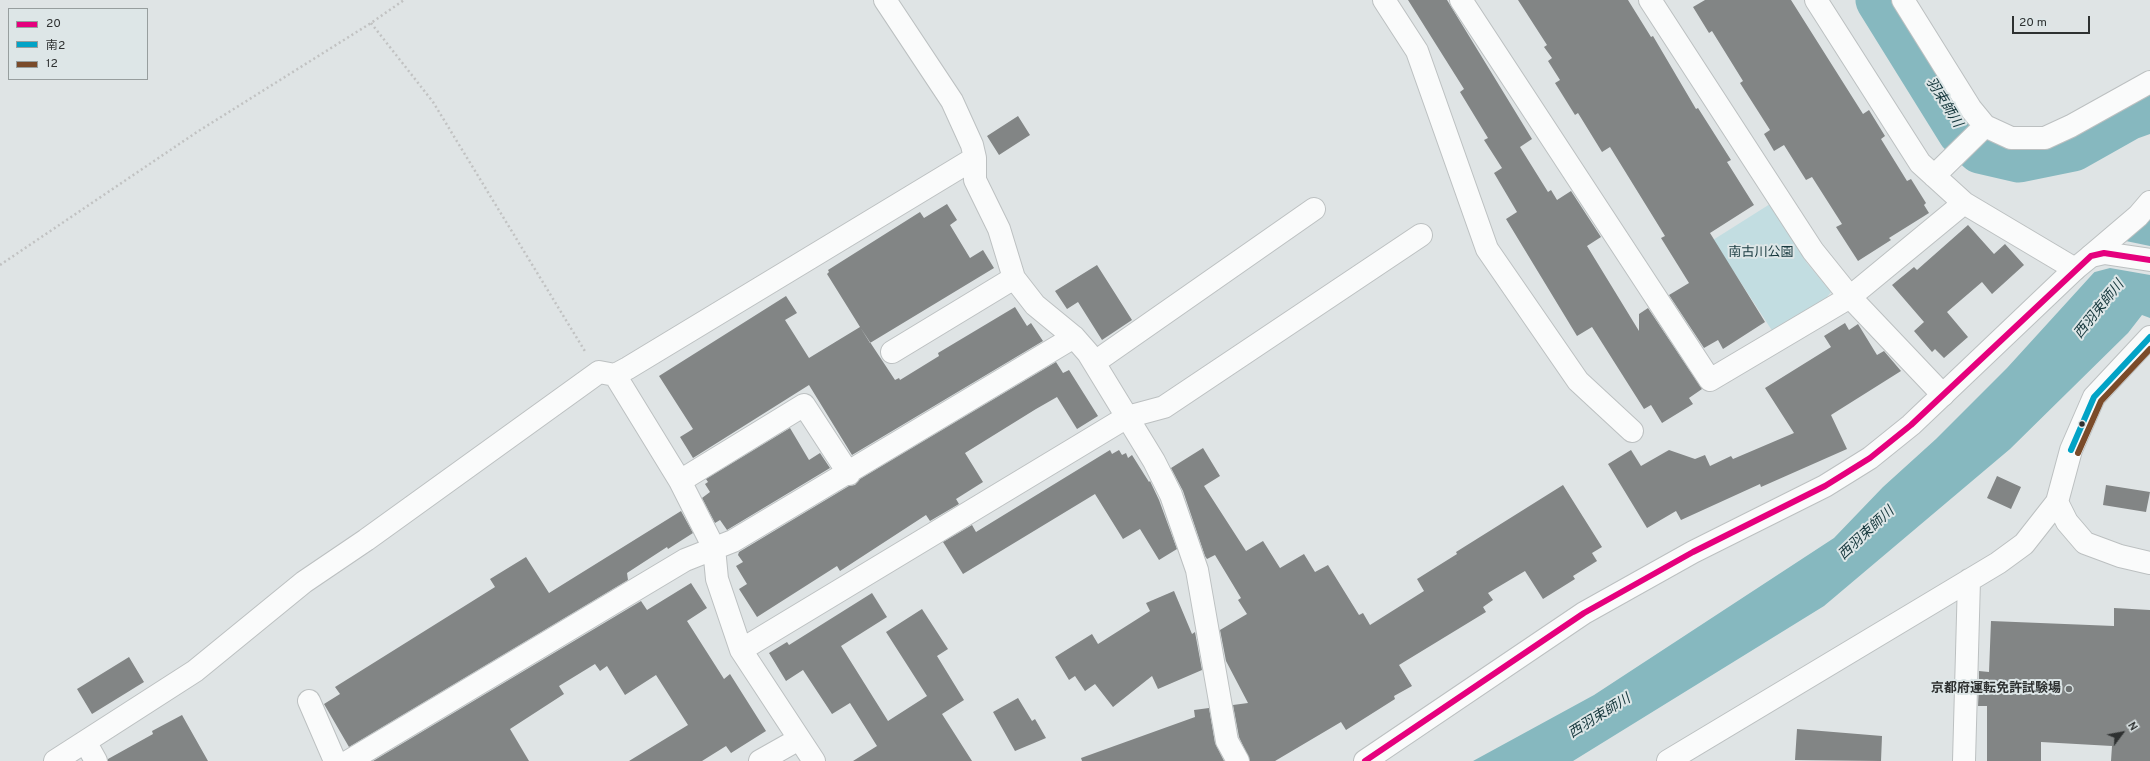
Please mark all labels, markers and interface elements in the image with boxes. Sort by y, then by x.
legend [8,8,148,80]
scale bar [2014,8,2092,34]
text: 20 m [2019,15,2047,31]
text: 20 [46,16,61,32]
text: 南2 [46,38,65,54]
text: 12 [46,56,58,72]
water label: 羽束師川 [1921,75,1965,131]
park label: 南古川公園 [1729,245,1793,261]
water label: 西羽束師川 [2071,278,2129,342]
unlabelled marker [2077,419,2087,429]
water label: 西羽束師川 [1836,504,1898,564]
place label: 京都府運転免許試験場 [1931,681,2061,697]
marker: 京都府運転免許試験場 [2064,684,2074,694]
water label: 西羽束師川 [1566,691,1634,743]
north arrow [2102,713,2142,753]
text: N [2124,720,2140,734]

